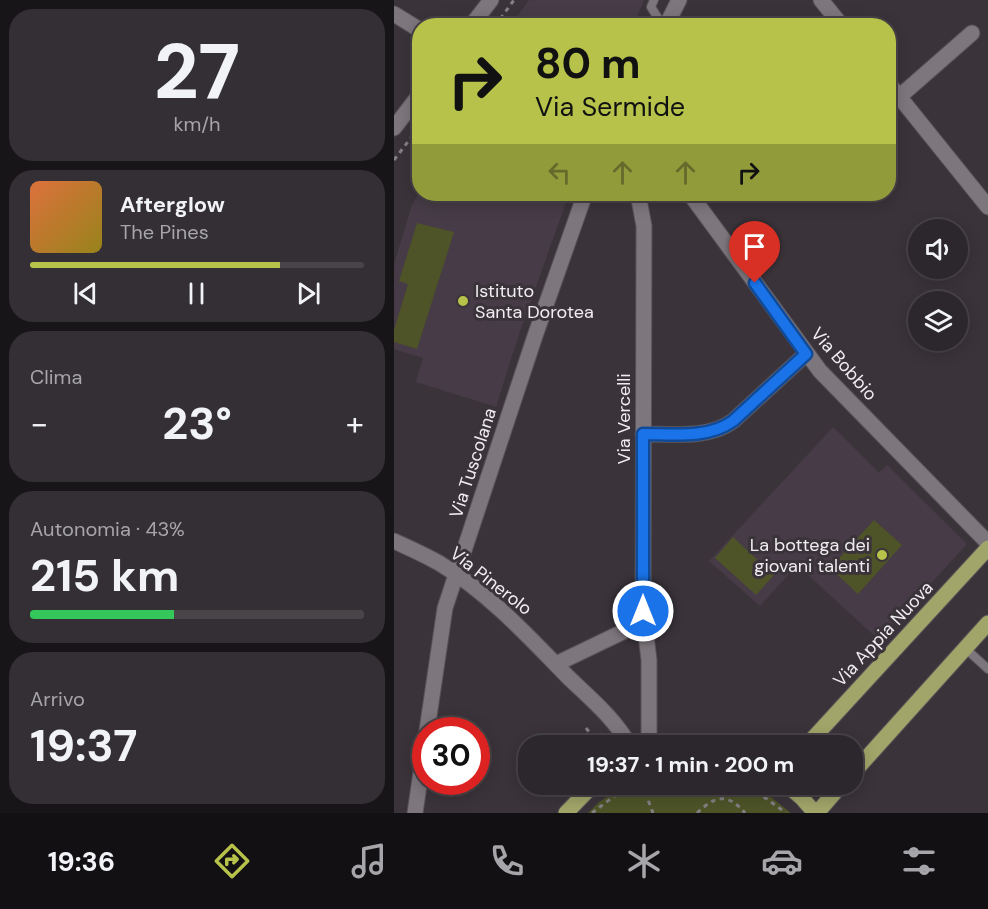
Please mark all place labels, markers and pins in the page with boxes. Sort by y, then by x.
pin [729,221,780,283]
place label: Istituto Santa Dorotea [475,279,594,324]
marker: Istituto Santa Dorotea [456,294,470,308]
place label: La bottega dei giovani talenti [750,533,870,578]
marker: La bottega dei giovani talenti [875,548,889,562]

